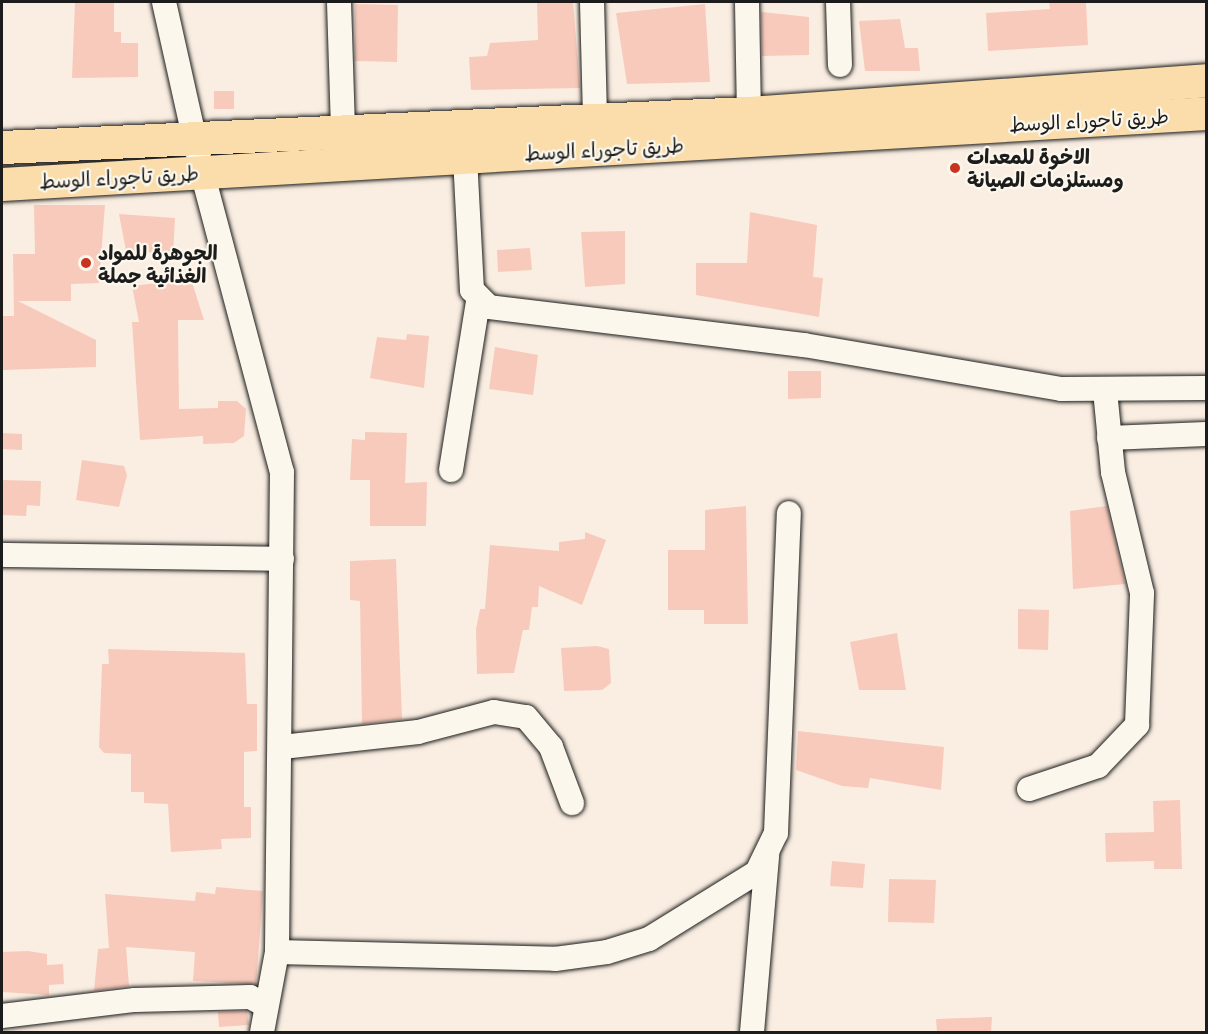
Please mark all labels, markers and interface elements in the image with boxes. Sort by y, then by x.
street label: طريق تاجوراء الوسط [1009,104,1169,136]
street label: طريق تاجوراء الوسط [524,133,684,165]
place label: الاخوة للمعدات ومستلزمات الصيانة [967,144,1124,191]
street label: طريق تاجوراء الوسط [39,161,199,193]
marker: الاخوة للمعدات ومستلزمات الصيانة [948,161,962,175]
place label: الجوهرة للمواد الغذائية جملة [98,240,218,287]
marker: الجوهرة للمواد الغذائية جملة [79,256,93,270]

